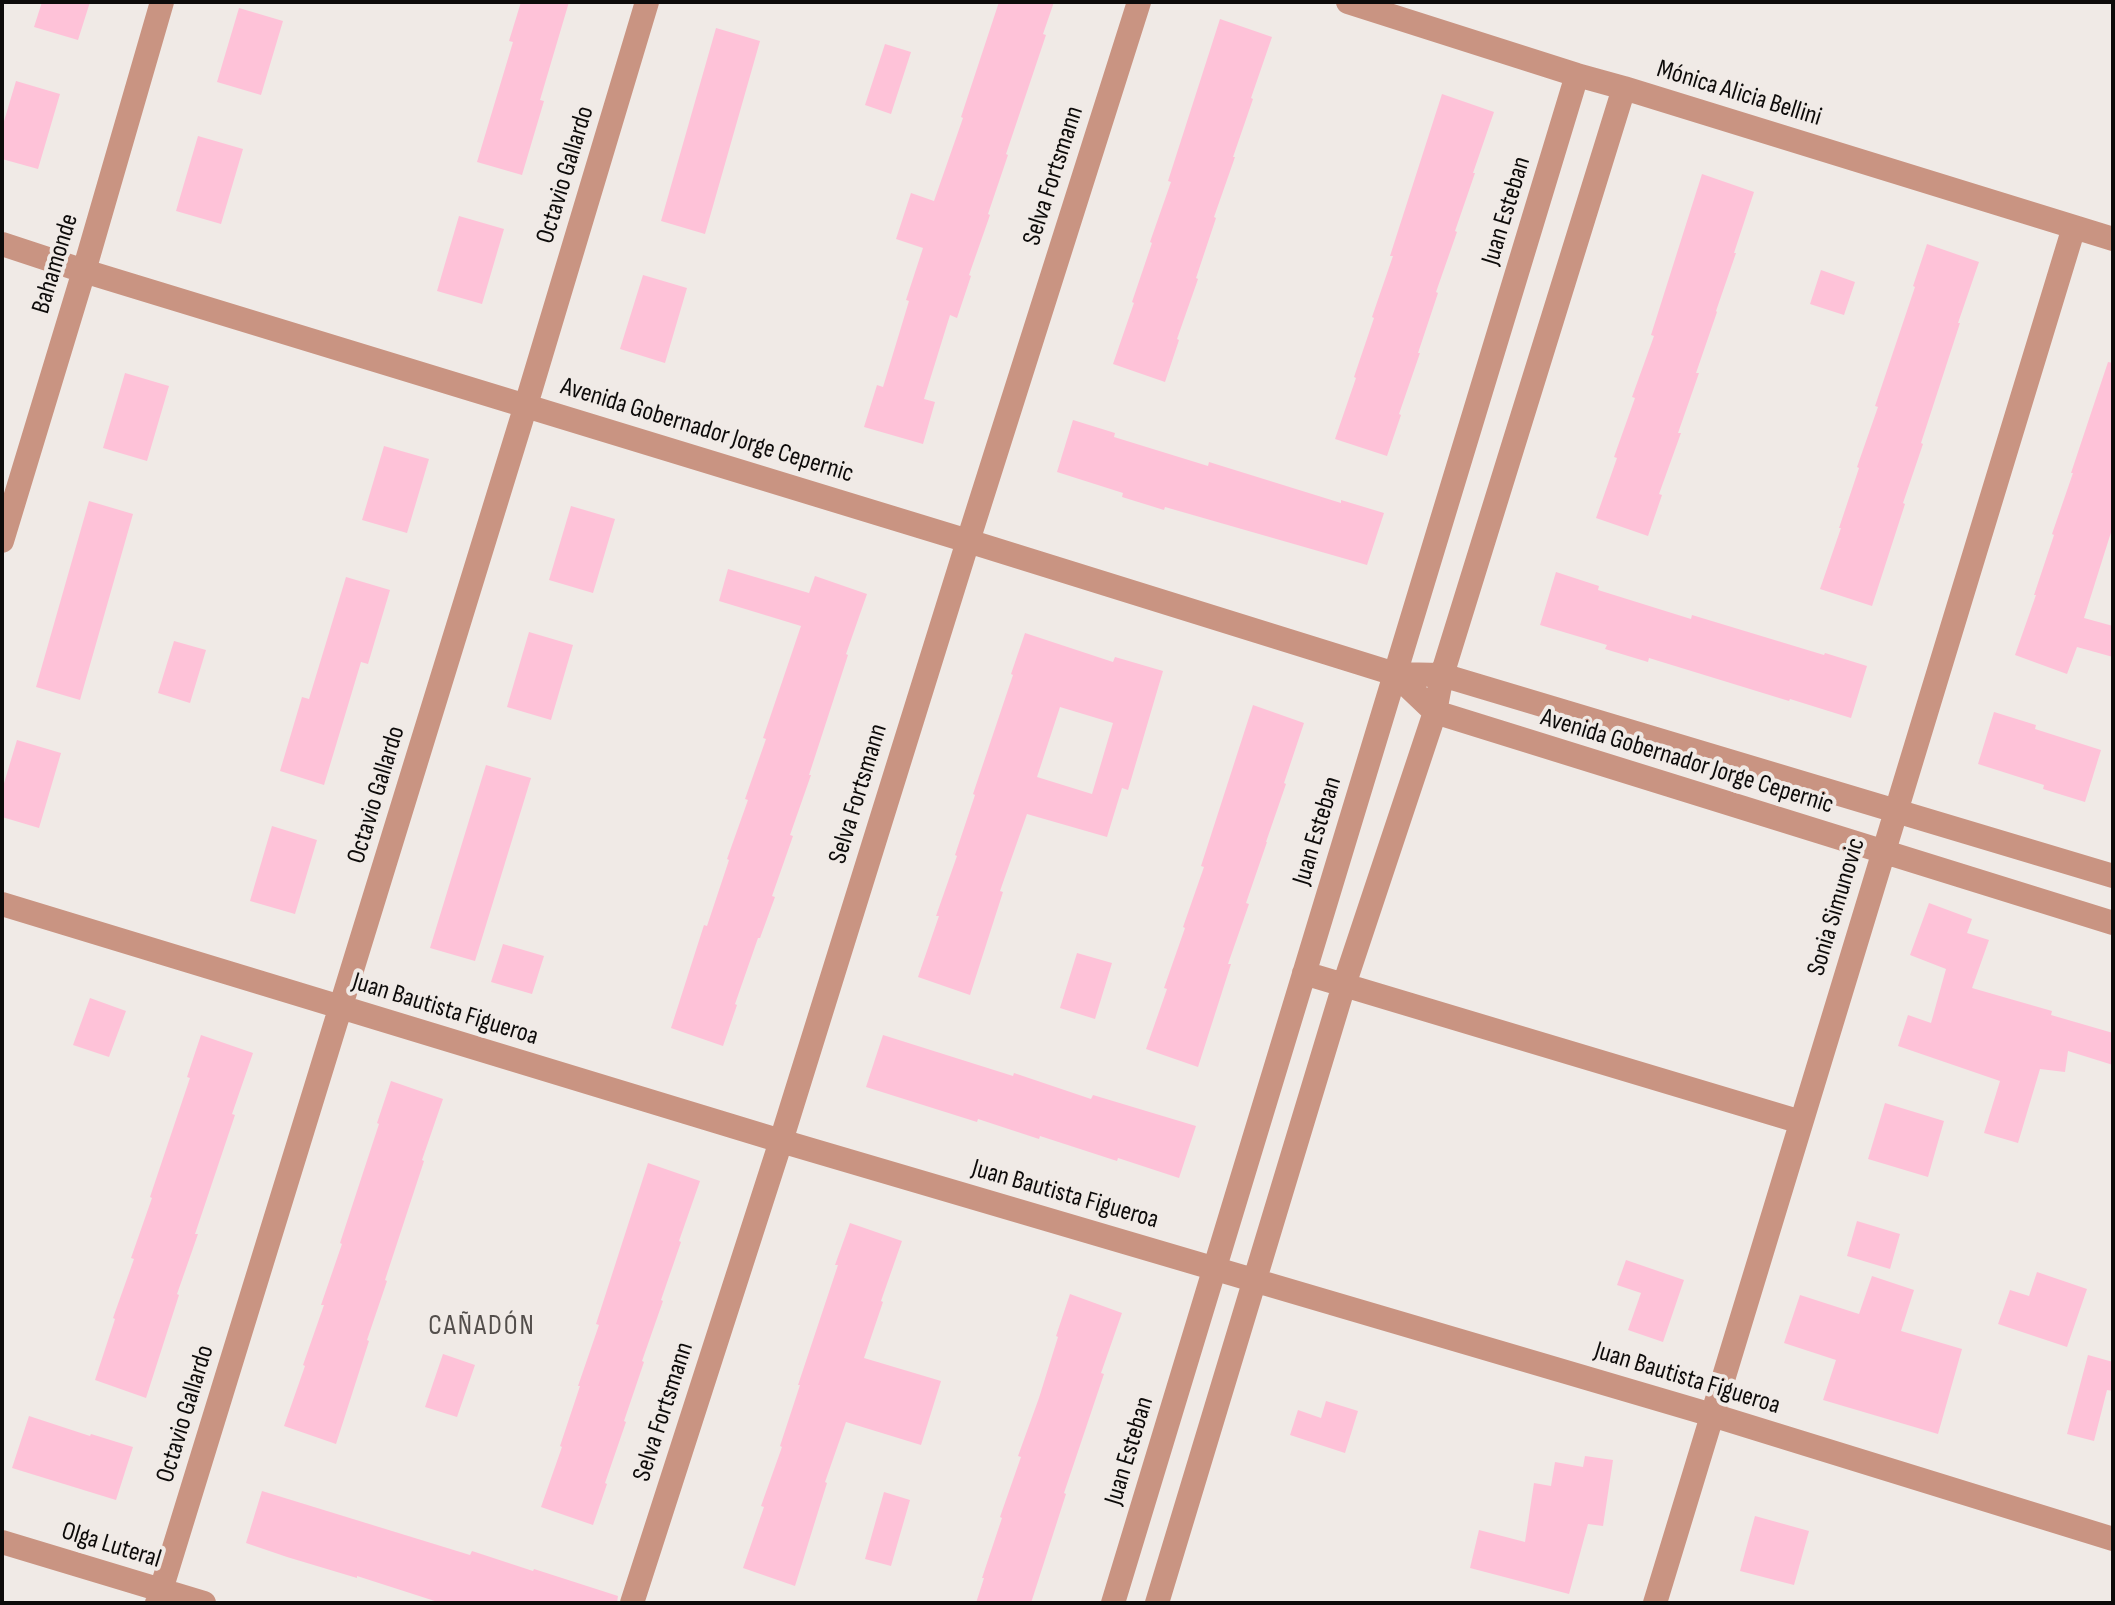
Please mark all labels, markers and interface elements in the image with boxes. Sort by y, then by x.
street label: Mónica Alicia Bellini [1653,54,1825,134]
street label: Octavio Gallardo [530,103,602,247]
street label: Selva Fortsmann [1017,103,1091,249]
street label: Juan Esteban [1476,153,1538,269]
street label: Bahamonde [26,210,86,318]
street label: Avenida Gobernador Jorge Cepernic [557,372,857,490]
street label: Avenida Gobernador Jorge Cepernic [1537,703,1837,821]
street label: Selva Fortsmann [823,720,895,868]
street label: Octavio Gallardo [341,723,413,867]
street label: Juan Esteban [1287,773,1349,889]
street label: Sonia Simunovic [1801,834,1873,980]
street label: Juan Bautista Figueroa [348,967,542,1053]
street label: Juan Bautista Figueroa [968,1153,1162,1237]
district label: CAÑADÓN [428,1310,536,1344]
street label: Juan Bautista Figueroa [1590,1336,1784,1422]
street label: Selva Fortsmann [627,1339,701,1485]
street label: Octavio Gallardo [150,1342,222,1486]
street label: Juan Esteban [1099,1393,1161,1509]
street label: Olga Luteral [57,1516,165,1576]

